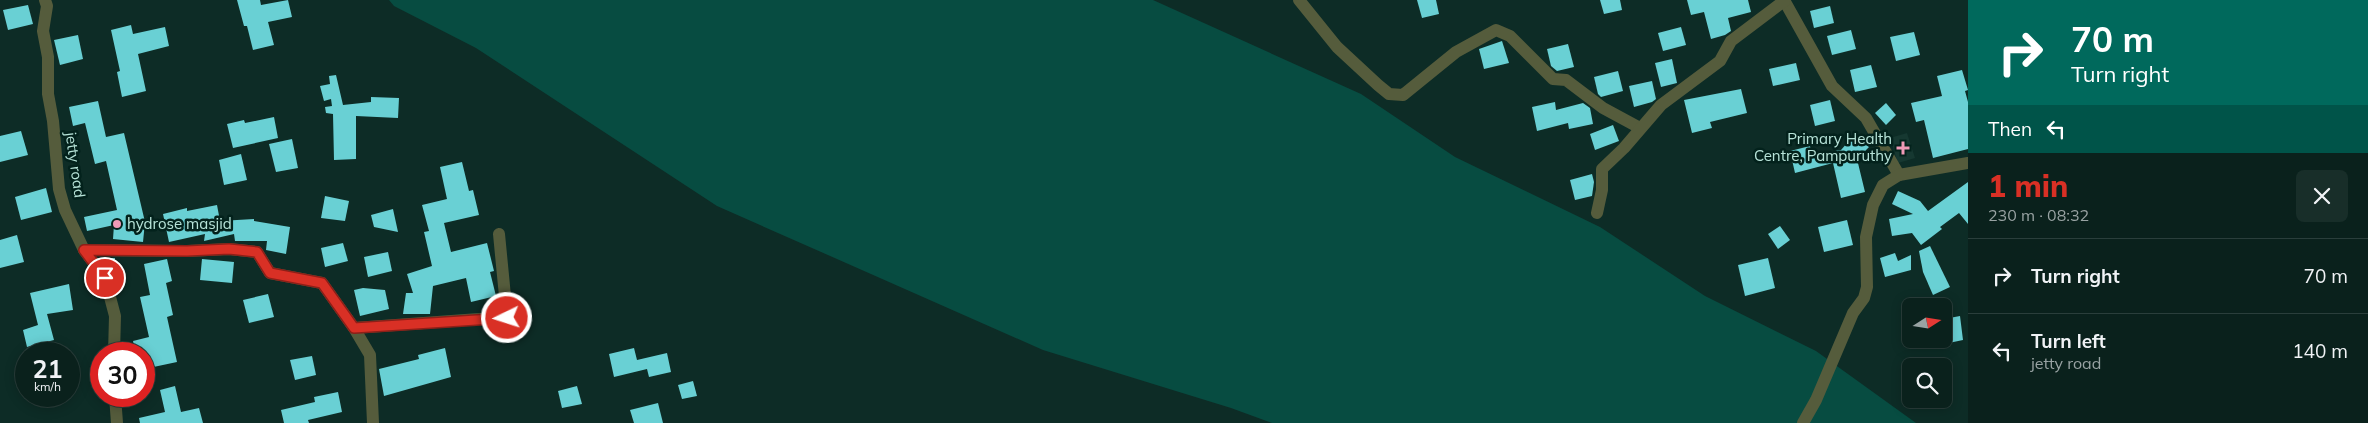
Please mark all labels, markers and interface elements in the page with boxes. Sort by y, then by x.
text: 70 m [2071,17,2154,61]
icon: right [1988,20,2053,85]
text: Turn right [2071,60,2169,88]
icon: left [2042,115,2070,143]
text: Then [1988,117,2032,141]
place label: Primary Health Centre, Pampuruthy [1754,129,1892,165]
street label: jetty road [61,130,89,199]
marker: Primary Health Centre, Pampuruthy [1896,141,1910,155]
text: 1 min [1988,167,2068,205]
button: close [2296,170,2348,222]
text: 230 m · 08:32 [1988,205,2089,225]
place label: hydrose masjid [127,214,232,233]
marker: hydrose masjid [111,218,123,230]
pin [84,257,126,299]
icon: right [1988,262,2016,290]
icon: arrive [91,264,119,292]
text: Turn right [2031,264,2120,288]
text: 70 m [2304,264,2348,288]
position arrow [480,291,532,343]
north arrow [1902,298,1952,348]
map controls [1902,298,1952,408]
text: Turn left [2031,329,2106,353]
icon: left [1988,337,2016,365]
text: 140 m [2292,339,2348,363]
speed limit sign: 30 [90,342,155,407]
text: 21 [32,353,63,384]
text: jetty road [2031,353,2101,373]
button: search [1902,358,1952,408]
text: km/h [34,379,61,394]

